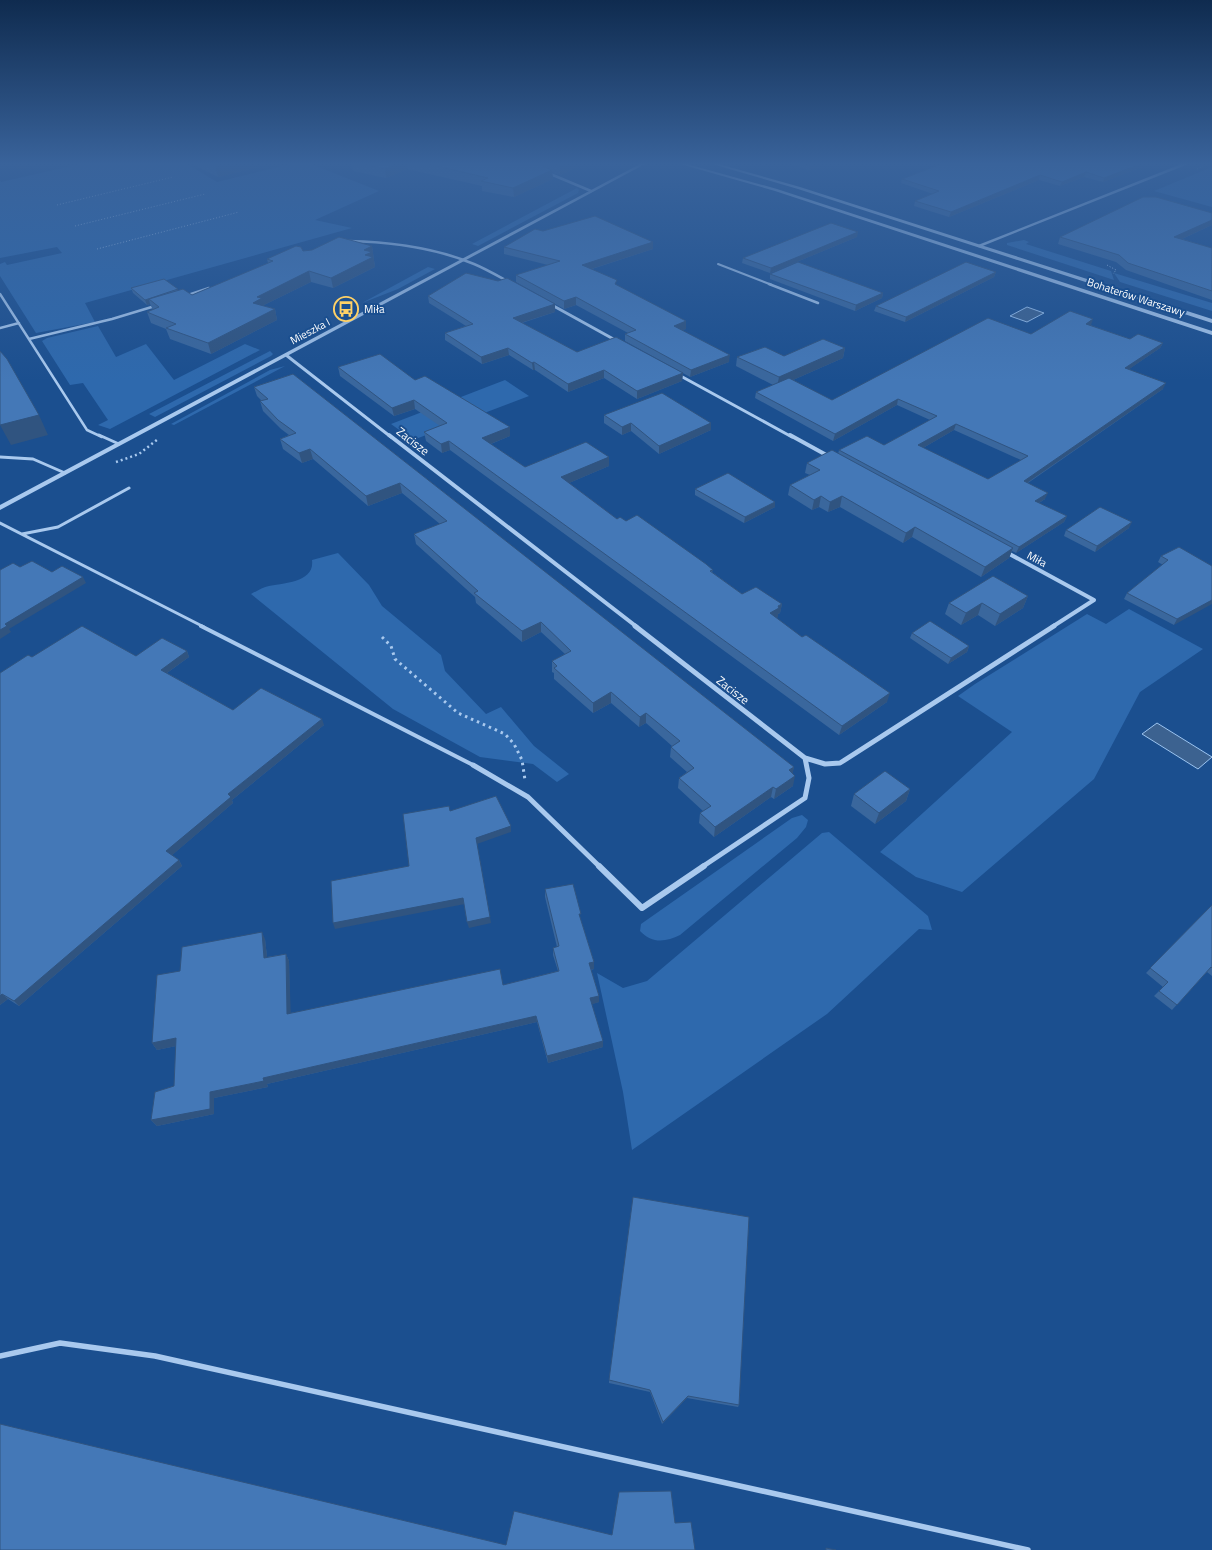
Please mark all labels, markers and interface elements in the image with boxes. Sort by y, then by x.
street label: Bohaterów Warszawy [1085,274,1188,321]
bus stop icon: Miła [333,296,359,322]
place label: Miła [364,301,385,317]
street label: Mieszka I [287,314,333,348]
street label: Zacisze [392,422,434,460]
street label: Miła [1024,547,1050,571]
street label: Zacisze [712,671,754,709]

